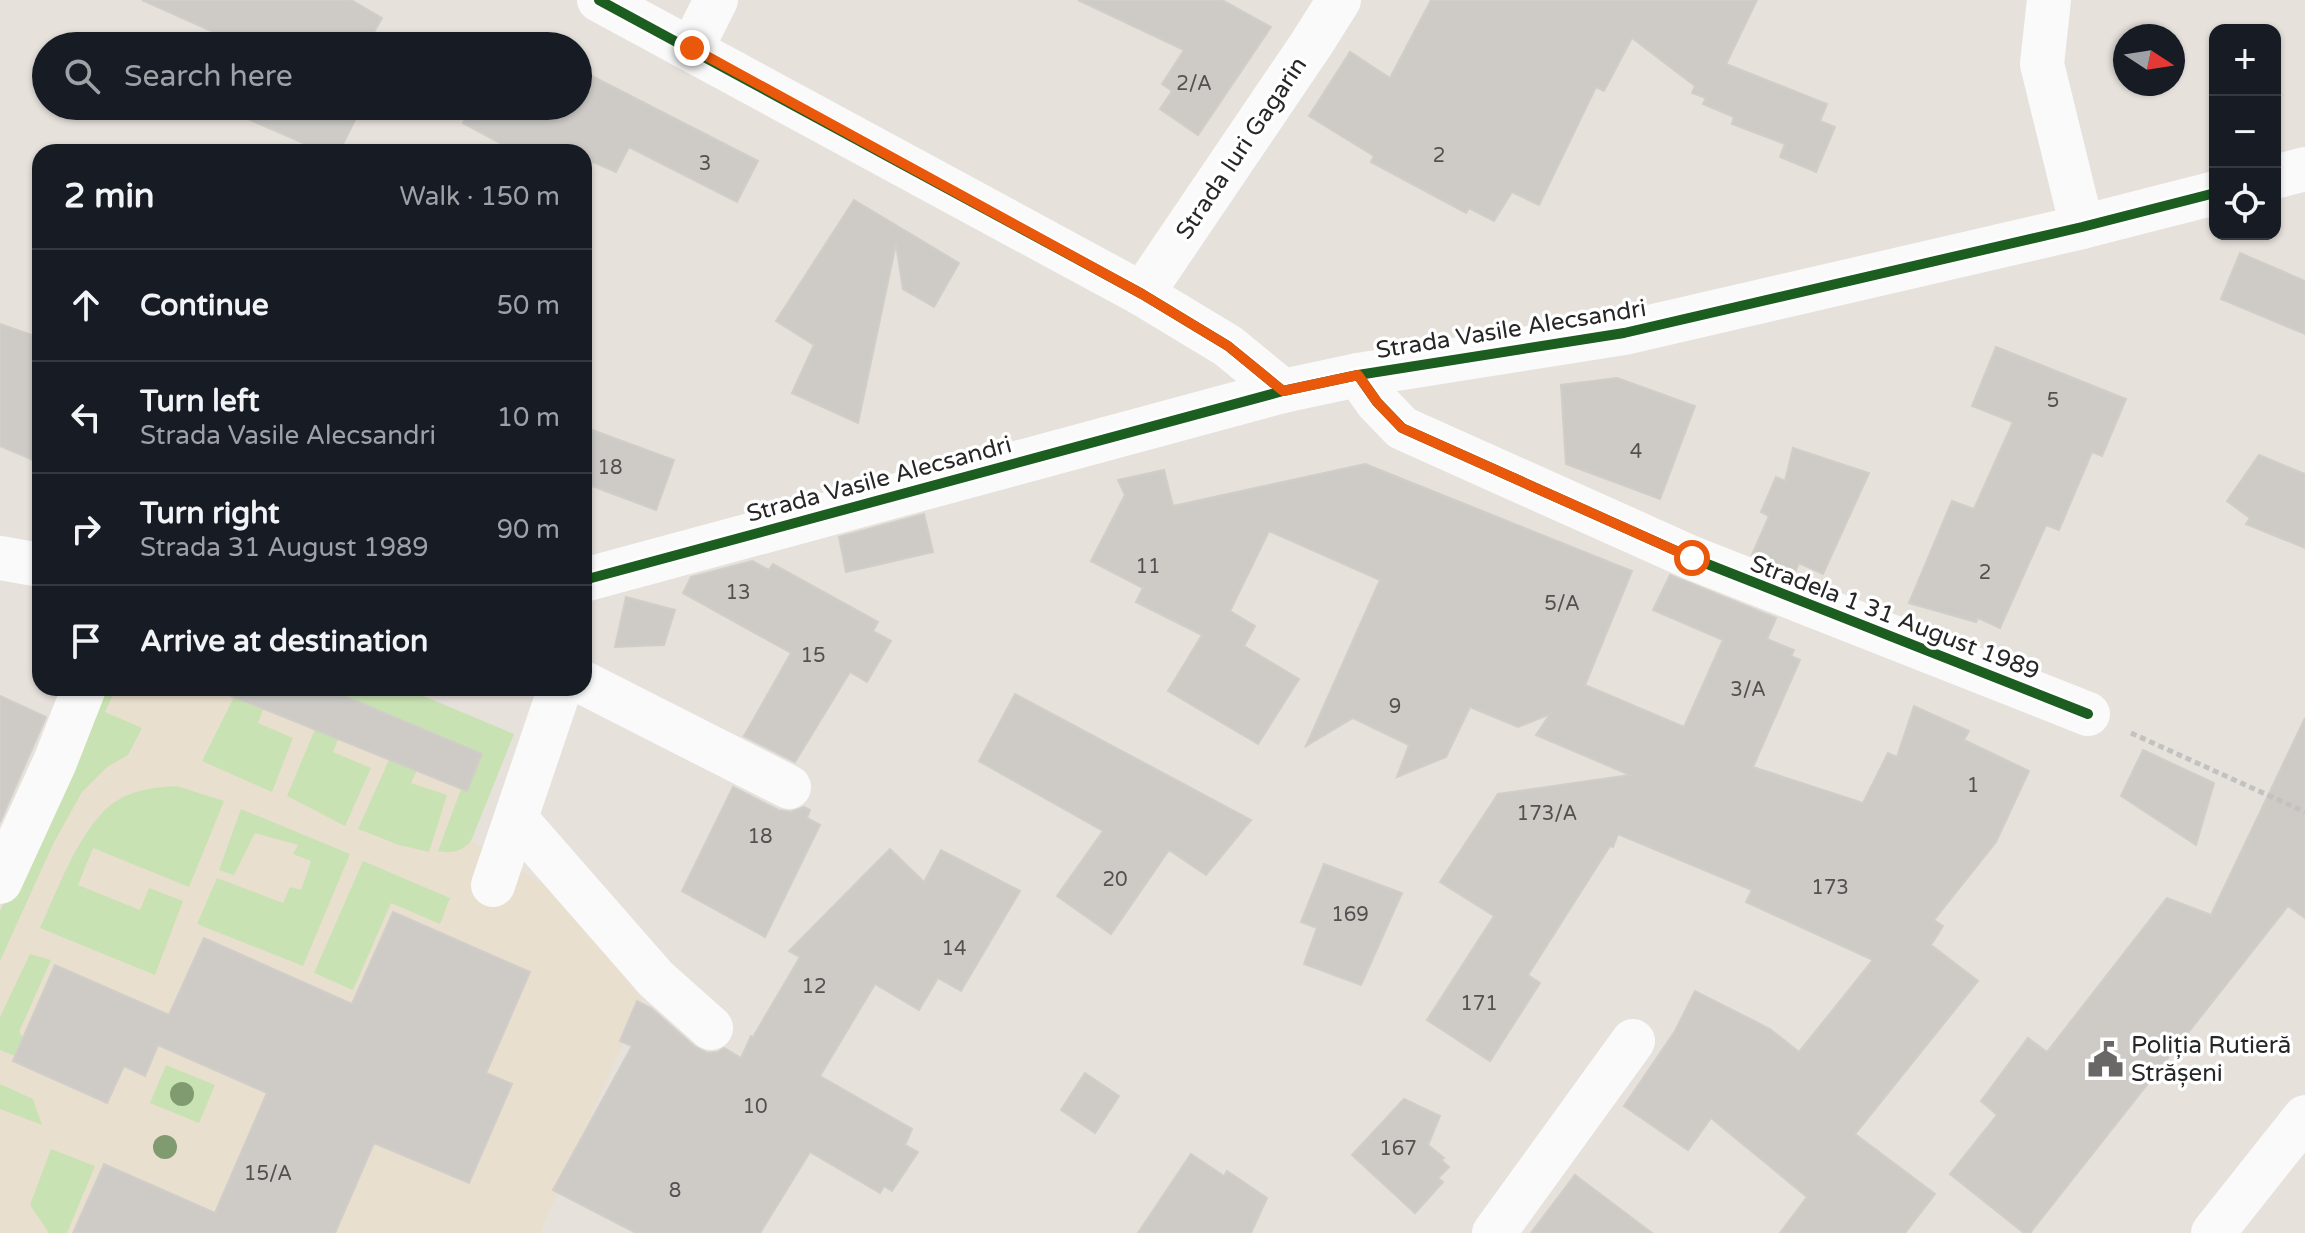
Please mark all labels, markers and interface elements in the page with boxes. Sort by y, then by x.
north arrow [2113,24,2185,96]
map controls [2209,24,2281,240]
button: + [2209,24,2281,96]
route end [674,30,710,66]
search box [32,32,592,120]
street label: Strada Iuri Gagarin [1170,52,1313,245]
icon: search [60,54,104,98]
text: Search here [124,58,293,95]
house number: 2/A [1176,72,1212,96]
button: − [2209,96,2281,168]
house number: 2 [1433,144,1445,168]
house number: 3 [699,152,711,176]
button: locate [2209,168,2281,240]
text: 2 min [64,176,155,217]
text: Walk · 150 m [400,181,560,212]
icon: ahead [64,283,108,327]
text: Continue [140,287,269,324]
text: 50 m [497,290,560,321]
street label: Strada Vasile Alecsandri [1374,294,1648,365]
text: Turn left [140,383,259,420]
house number: 5 [2047,389,2059,413]
icon: left [64,395,108,439]
text: 10 m [497,402,560,433]
text: Strada Vasile Alecsandri [140,420,436,451]
street label: Strada Vasile Alecsandri [743,430,1015,529]
house number: 4 [1630,440,1642,464]
house number: 18 [597,456,623,480]
text: Turn right [140,495,280,532]
icon: right [64,507,108,551]
text: 90 m [497,514,560,545]
text: Strada 31 August 1989 [140,532,429,563]
route start [1674,540,1710,576]
street label: Stradela 1 31 August 1989 [1746,549,2043,686]
house number: 11 [1135,555,1161,579]
house number: 2 [1979,561,1991,585]
house number: 13 [725,581,751,605]
house number: 5/A [1544,592,1580,616]
icon: arrive [64,619,108,663]
text: Arrive at destination [140,623,428,660]
house number: 15 [800,644,826,668]
house number: 3/A [1730,678,1766,702]
house number: 9 [1389,695,1401,719]
house number: 1 [1967,774,1979,798]
house number: 173/A [1517,802,1577,826]
house number: 18 [747,825,773,849]
house number: 20 [1102,868,1128,892]
house number: 173 [1811,876,1849,900]
house number: 169 [1331,903,1369,927]
house number: 14 [941,937,967,961]
house number: 12 [801,975,827,999]
house number: 171 [1460,992,1498,1016]
place label: Poliția Rutieră Strășeni [2131,1031,2291,1088]
public building icon: Poliția Rutieră Strășeni [2086,1040,2124,1078]
house number: 10 [742,1095,768,1119]
house number: 167 [1379,1137,1417,1161]
house number: 15/A [244,1162,292,1186]
house number: 8 [669,1179,681,1203]

